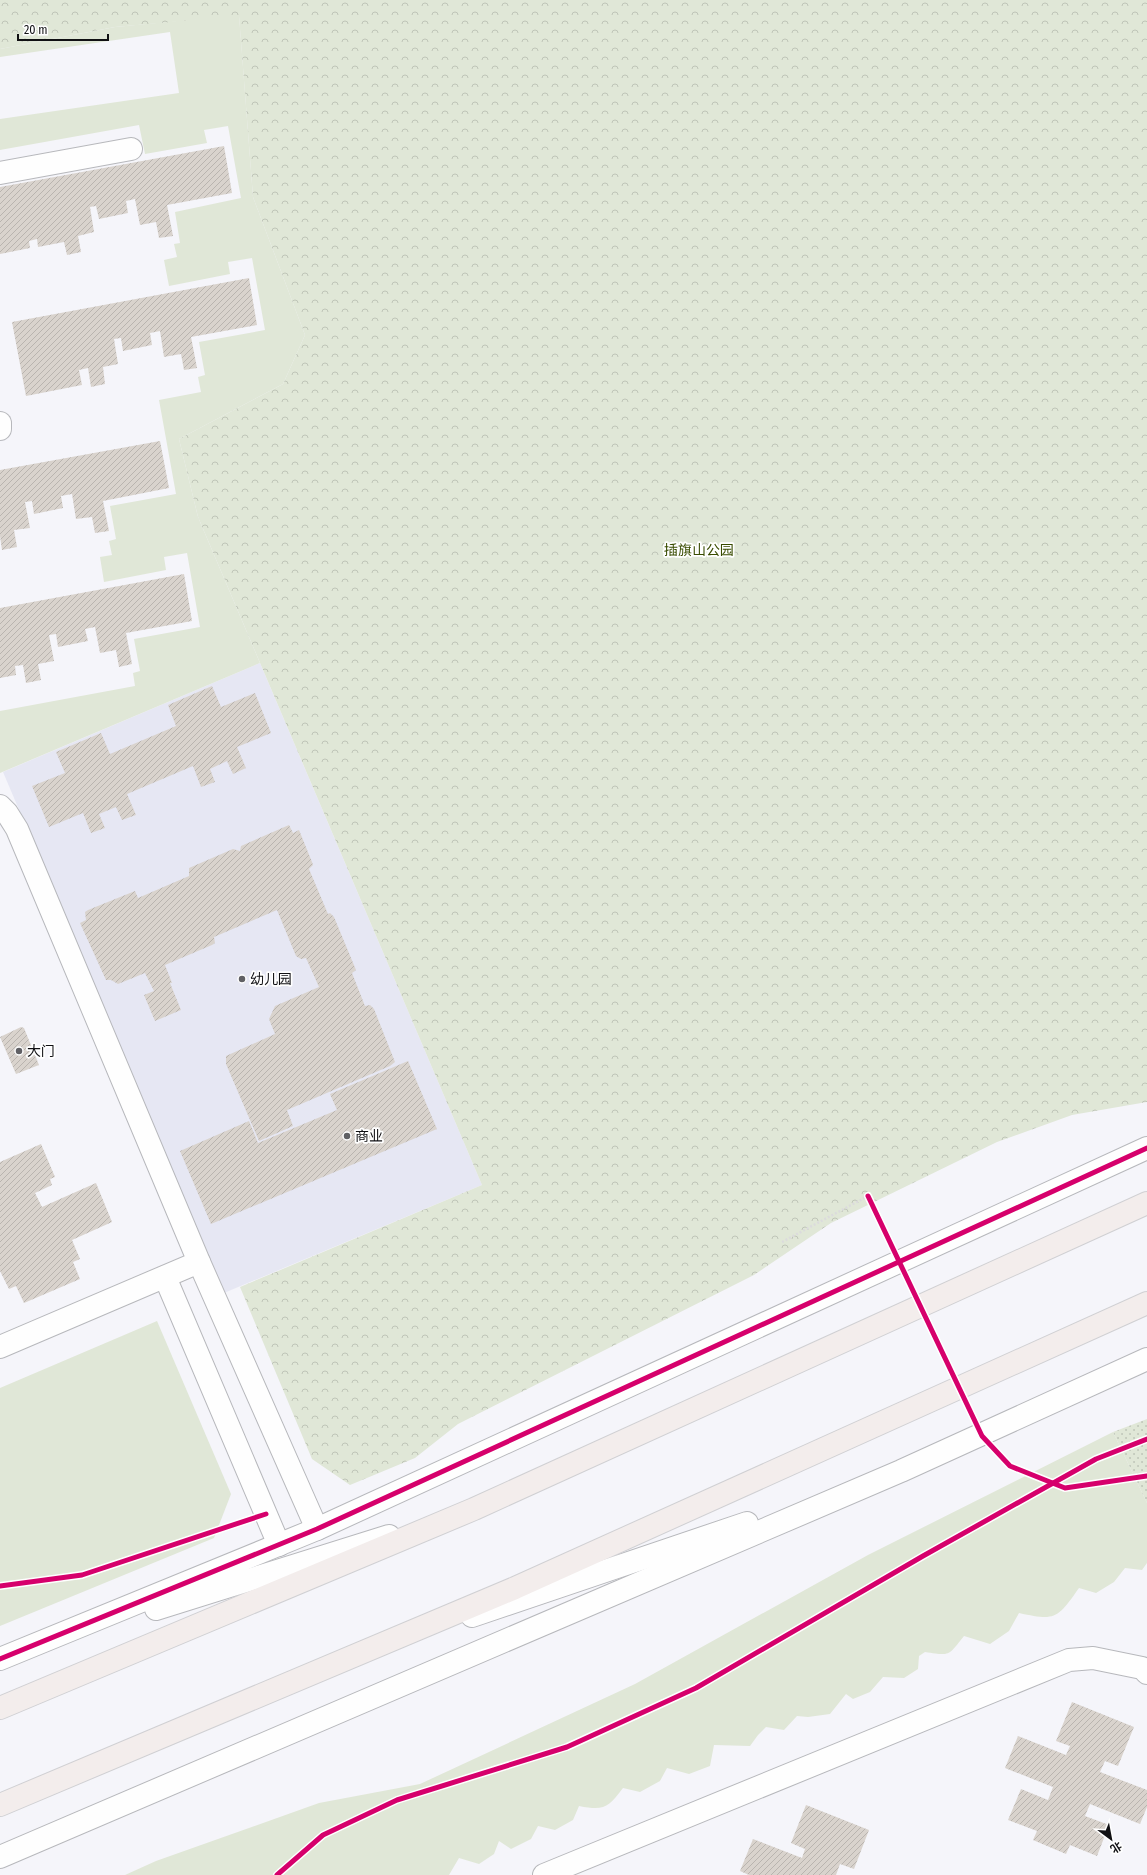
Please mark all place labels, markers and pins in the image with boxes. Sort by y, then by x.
place label: 幼儿园 [250,971,292,988]
marker: 幼儿园 [237,974,247,984]
place label: 大门 [27,1043,55,1060]
marker: 大门 [14,1046,24,1056]
place label: 商业 [355,1128,383,1145]
marker: 商业 [342,1131,352,1141]

